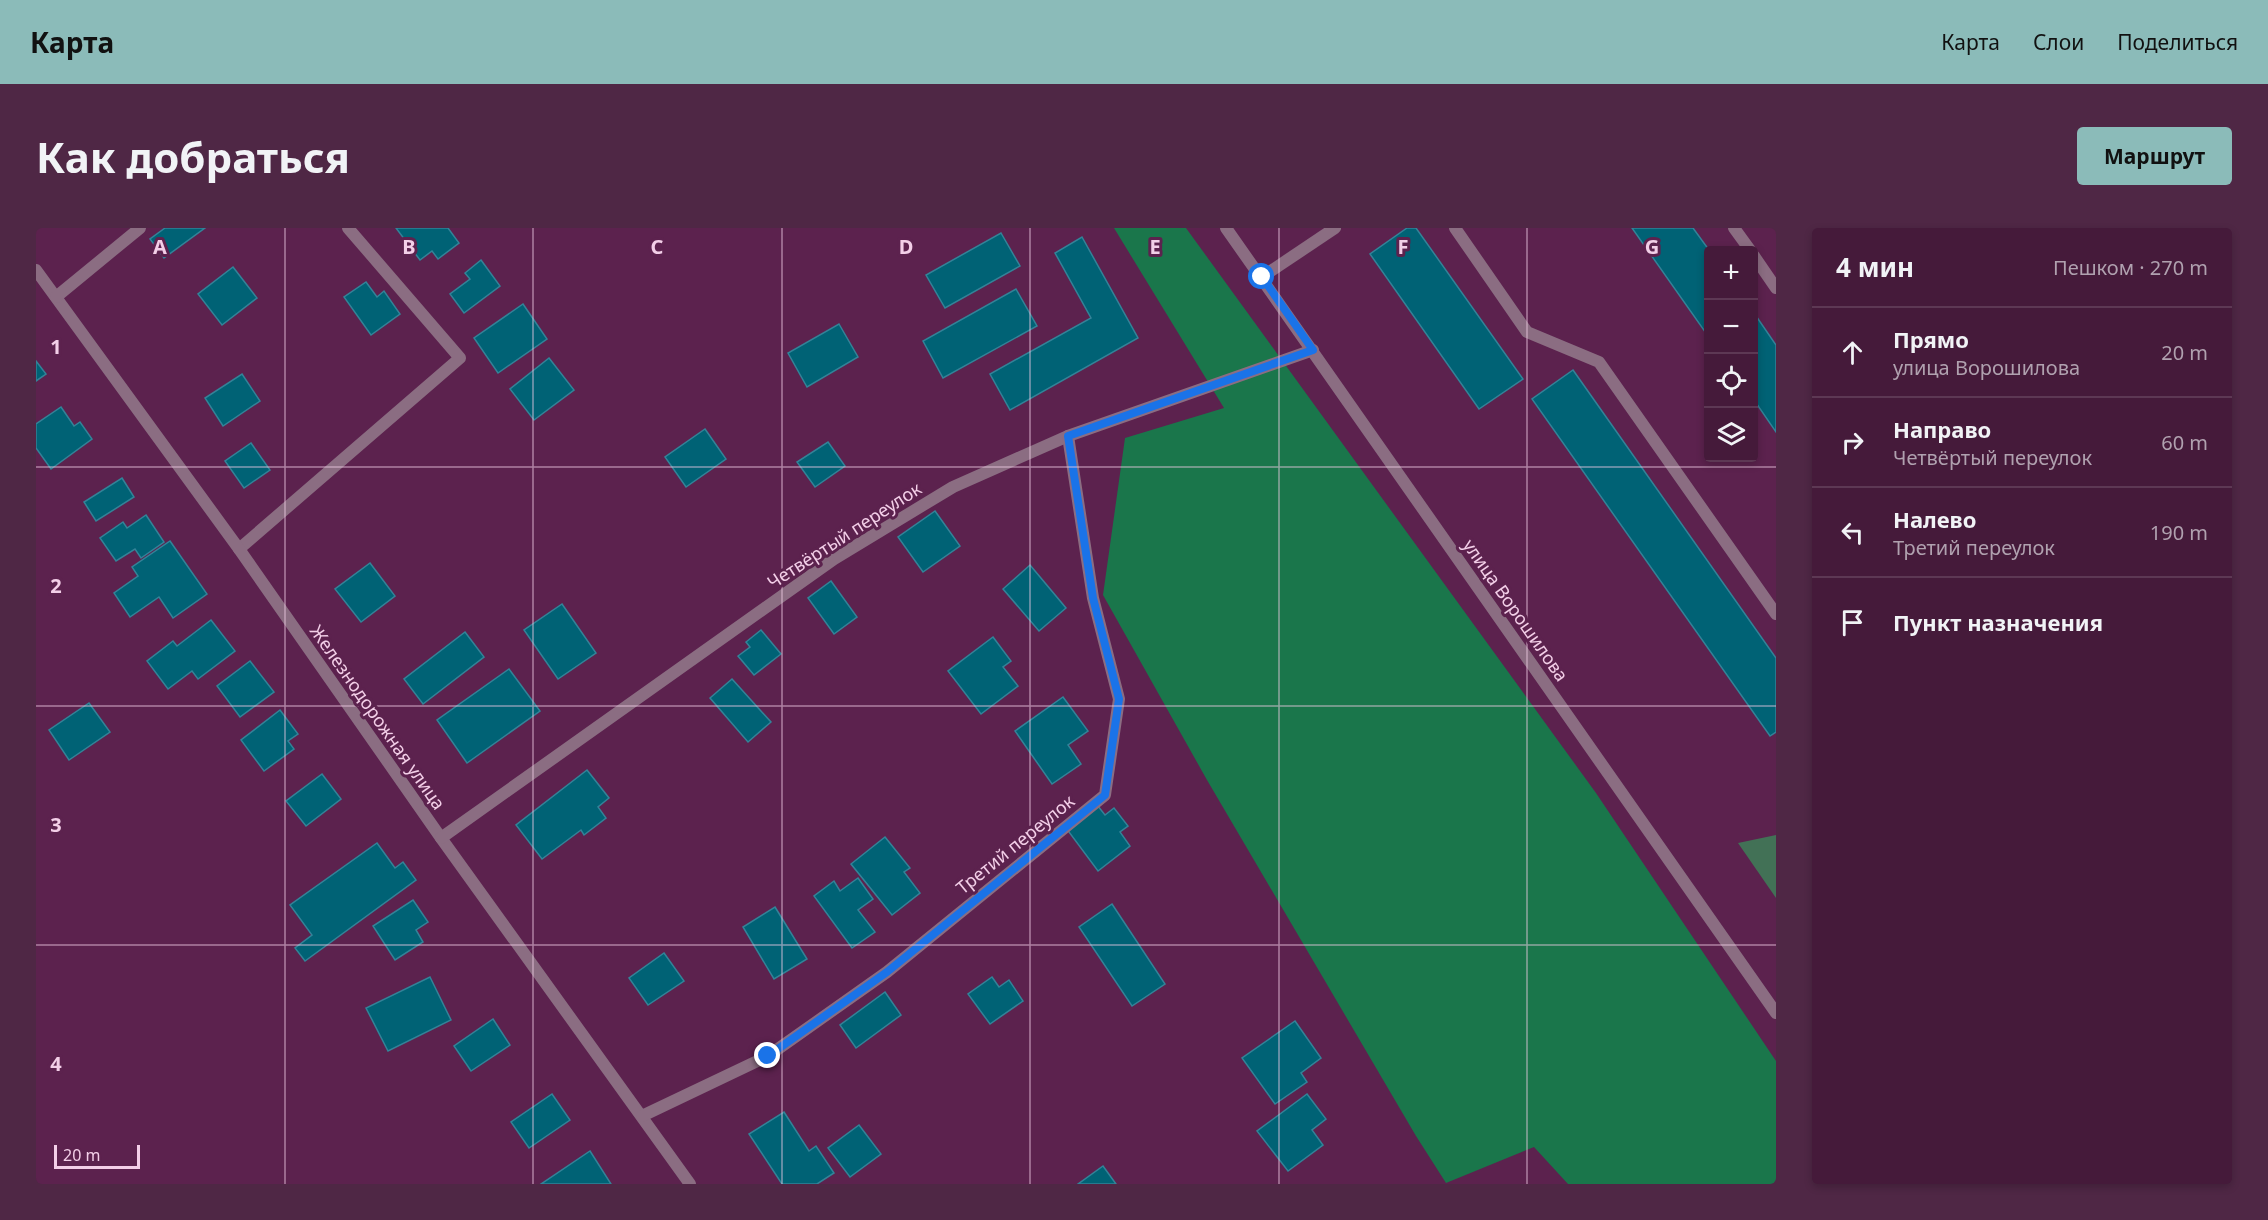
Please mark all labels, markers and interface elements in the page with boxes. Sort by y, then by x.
text: Карта [30,23,114,61]
text: Карта [1941,28,2000,56]
text: Слои [2033,28,2084,56]
text: Поделиться [2117,28,2238,56]
button: Маршрут [2077,127,2232,185]
text: Как добраться [36,128,350,185]
text: A [153,233,167,260]
text: B [402,233,416,260]
text: C [651,233,664,260]
text: D [899,233,913,260]
text: E [1149,233,1161,260]
text: F [1398,233,1408,260]
text: G [1645,233,1659,260]
map controls [1704,246,1758,462]
button: + [1704,246,1758,300]
text: 4 мин [1836,249,1914,285]
text: Пешком · 270 m [2053,254,2208,281]
route start [1248,263,1274,289]
button: − [1704,300,1758,354]
text: Прямо [1893,324,1969,354]
text: 1 [50,333,62,360]
icon: ahead [1836,336,1869,369]
text: 20 m [2161,339,2208,366]
button: locate [1704,354,1758,408]
text: улица Ворошилова [1893,354,2080,381]
button: layers [1704,408,1758,462]
text: Направо [1893,414,1991,444]
icon: right [1836,426,1869,459]
text: 60 m [2161,429,2208,456]
text: Четвёртый переулок [1893,444,2092,471]
street label: Четвёртый переулок [762,476,926,594]
text: Налево [1893,504,1976,534]
icon: left [1836,516,1869,549]
text: 190 m [2150,519,2208,546]
street label: улица Ворошилова [1458,534,1574,686]
text: Третий переулок [1893,534,2055,561]
text: 2 [50,572,62,599]
icon: arrive [1836,606,1869,639]
text: Пункт назначения [1893,607,2103,637]
street label: Железнодорожная улица [305,620,451,814]
street label: Третий переулок [951,789,1080,899]
text: 3 [50,811,62,838]
route end [754,1042,780,1068]
text: 4 [50,1050,62,1077]
scale bar [54,1142,140,1170]
text: 20 m [63,1144,100,1166]

